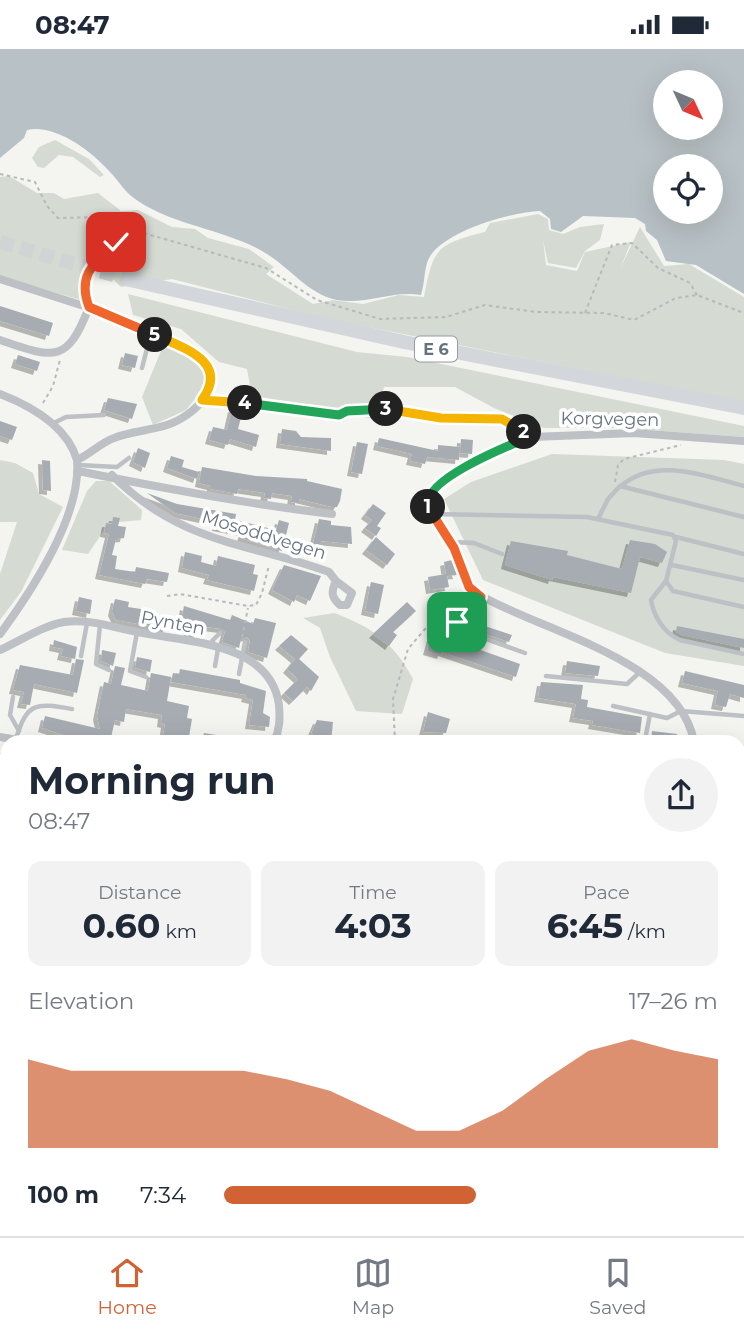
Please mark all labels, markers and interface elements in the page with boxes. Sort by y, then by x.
text: 08:47 [35,9,110,41]
north arrow [653,70,723,140]
map controls [653,70,723,224]
button: locate [653,154,723,224]
pin [86,212,146,272]
icon: check [97,223,135,261]
pin: 5 [138,317,172,353]
text: 5 [149,323,160,346]
road number: E 6 [415,337,457,361]
pin: 4 [228,385,262,421]
text: 4 [238,391,251,414]
pin: 3 [368,391,404,427]
text: 3 [380,397,391,420]
street label: Korgvegen [560,407,660,431]
pin: 2 [506,415,542,449]
text: 2 [518,420,529,443]
pin: 1 [410,489,446,525]
text: 1 [424,495,431,518]
street label: Mosoddvegen [199,506,329,564]
pin [427,592,487,652]
icon: arrive [438,603,476,641]
street label: Pynten [139,606,207,640]
text: Morning run [28,757,276,804]
button: share [644,758,718,832]
text: 08:47 [28,807,90,835]
text: Distance [98,881,181,904]
text: Time [349,881,397,904]
text: Pace [583,881,630,904]
text: 0.60 [82,904,161,947]
text: 4:03 [334,904,412,947]
text: 6:45 [547,904,623,947]
text: km [161,920,197,943]
text: /km [623,920,666,943]
text: Elevation [28,987,134,1015]
text: 17–26 m [629,987,718,1015]
text: 100 m [28,1181,99,1209]
text: 7:34 [140,1181,186,1209]
tab: Home [98,1254,157,1319]
tab: Map [352,1254,394,1319]
tab: Saved [589,1254,646,1319]

